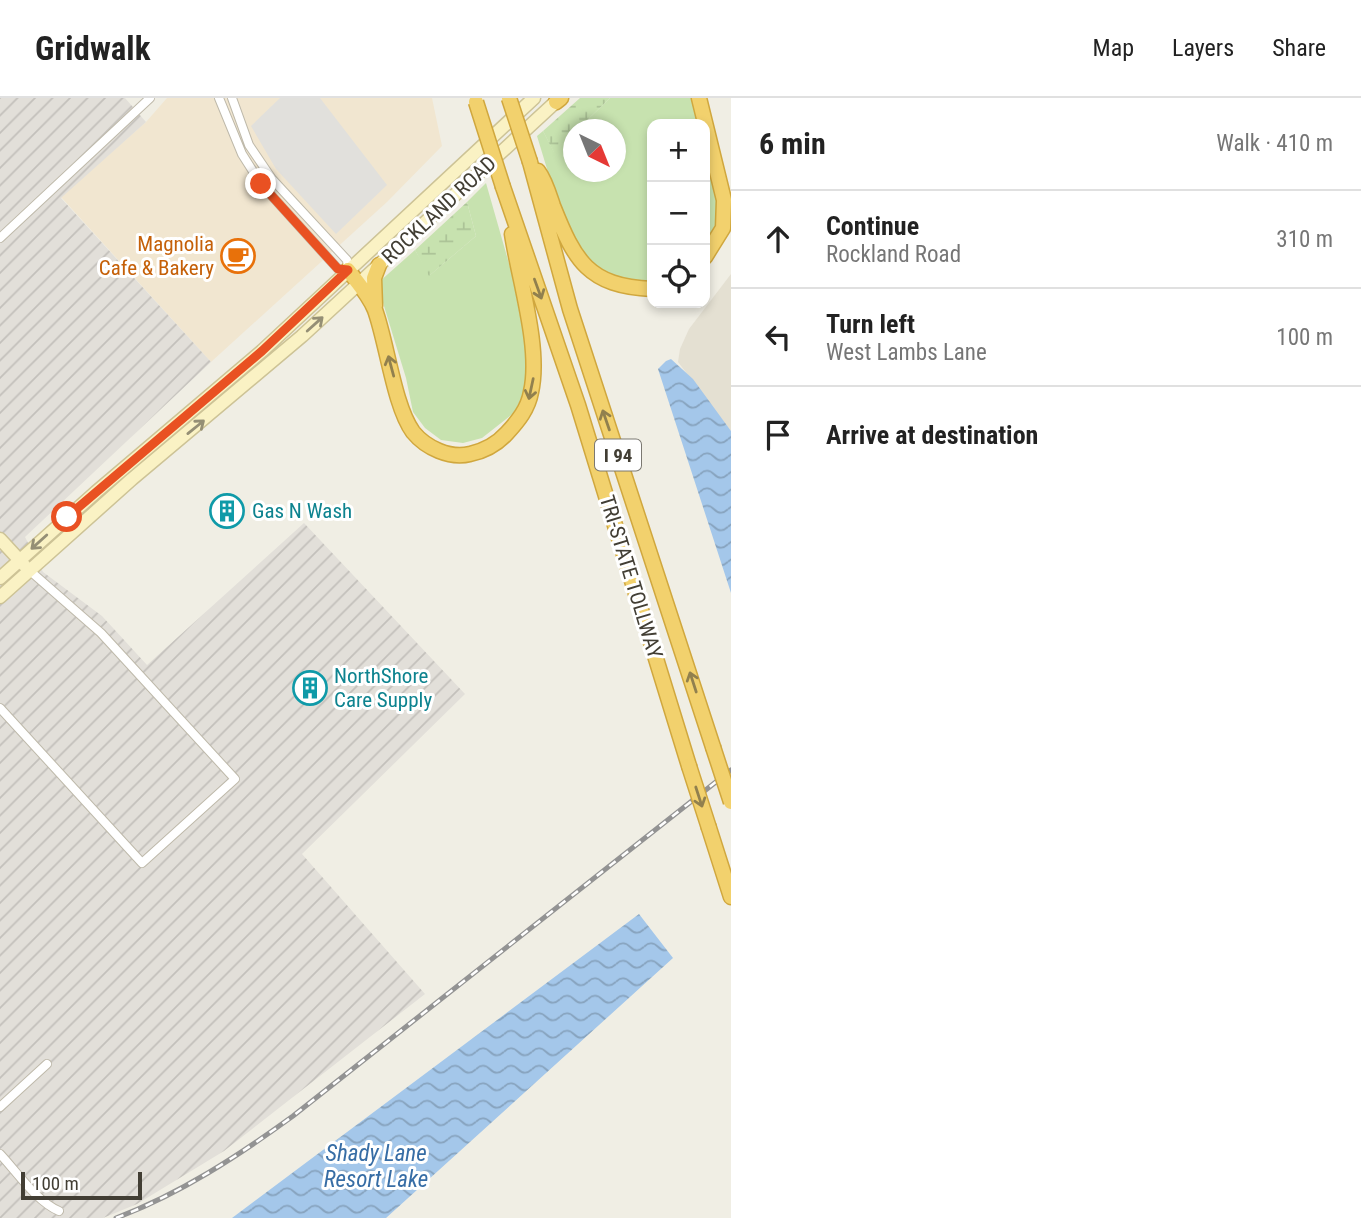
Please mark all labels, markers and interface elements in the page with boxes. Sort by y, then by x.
text: Gridwalk [35,29,150,68]
text: Map [1093,34,1134,62]
text: Layers [1172,34,1234,62]
text: Share [1272,34,1326,62]
north arrow [563,119,626,182]
map controls [647,119,710,308]
button: + [647,119,710,182]
text: 6 min [759,126,826,161]
text: Walk · 410 m [1216,130,1333,157]
street label: ROCKLAND ROAD [377,151,501,269]
route end [245,168,276,199]
button: − [647,182,710,245]
text: Continue [826,211,919,241]
icon: ahead [759,220,797,258]
text: 310 m [1276,226,1333,253]
place label: Magnolia Cafe & Bakery [99,232,214,280]
cafe icon: Magnolia Cafe & Bakery [219,237,257,275]
text: Rockland Road [826,241,961,268]
button: locate [647,245,710,308]
one-way arrow [533,277,545,299]
text: Turn left [826,309,915,339]
one-way arrow [306,316,324,332]
icon: left [759,318,797,356]
text: 100 m [1276,324,1333,351]
text: West Lambs Lane [826,339,987,366]
one-way arrow [384,355,397,378]
one-way arrow [523,378,536,400]
one-way arrow [599,409,611,431]
icon: arrive [759,416,797,454]
one-way arrow [187,419,205,435]
text: Arrive at destination [826,420,1038,450]
road number: I 94 [595,440,641,470]
building icon: Gas N Wash [208,492,246,530]
street label: TRI-STATE TOLLWAY [595,492,667,662]
place label: Gas N Wash [252,499,352,523]
route start [51,501,82,532]
one-way arrow [30,534,48,550]
place label: NorthShore Care Supply [334,664,432,712]
building icon: NorthShore Care Supply [291,669,329,707]
one-way arrow [685,671,698,693]
one-way arrow [693,786,706,808]
water label: Shady Lane Resort Lake [324,1140,428,1193]
scale bar [21,1169,142,1201]
text: 100 m [32,1172,79,1195]

